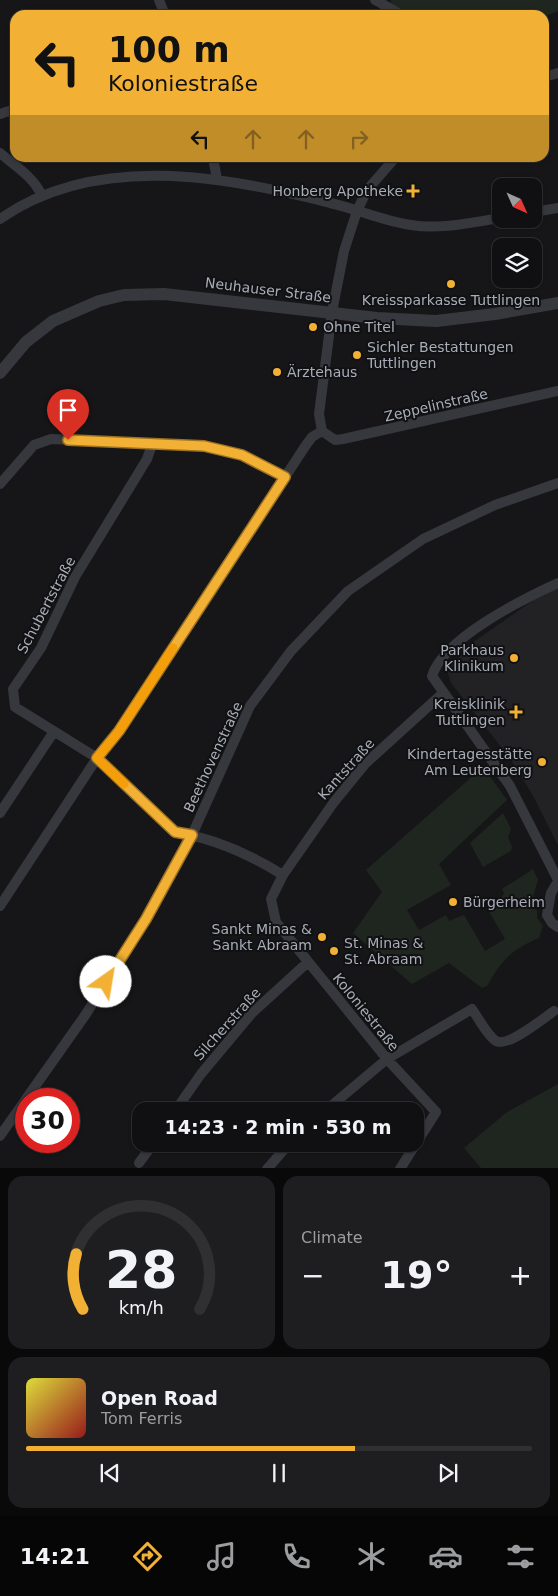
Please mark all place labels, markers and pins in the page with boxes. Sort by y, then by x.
place label: Honberg Apotheke [272,183,403,199]
marker: Honberg Apotheke [407,185,419,197]
marker: Kreissparkasse Tuttlingen [445,278,457,290]
place label: Kreissparkasse Tuttlingen [362,292,540,308]
place label: Ohne Titel [323,319,395,335]
marker: Ohne Titel [307,321,319,333]
place label: Sichler Bestattungen Tuttlingen [366,339,514,371]
marker: Sichler Bestattungen Tuttlingen [351,349,363,361]
place label: Ärztehaus [287,363,357,380]
marker: Ärztehaus [271,366,283,378]
pin [47,389,89,440]
place label: Parkhaus Klinikum [440,642,504,674]
marker: Parkhaus Klinikum [508,652,520,664]
place label: Kreisklinik Tuttlingen [434,696,506,728]
marker: Kreisklinik Tuttlingen [509,705,523,719]
place label: Kindertagesstätte Am Leutenberg [407,746,532,778]
marker: Kindertagesstätte Am Leutenberg [536,756,548,768]
place label: Bürgerheim [463,894,545,910]
marker: Bürgerheim [447,896,459,908]
place label: Sankt Minas & Sankt Abraam [212,921,312,953]
marker: Sankt Minas & Sankt Abraam [316,931,328,943]
place label: St. Minas & St. Abraam [344,935,423,967]
marker: St. Minas & St. Abraam [328,945,340,957]

